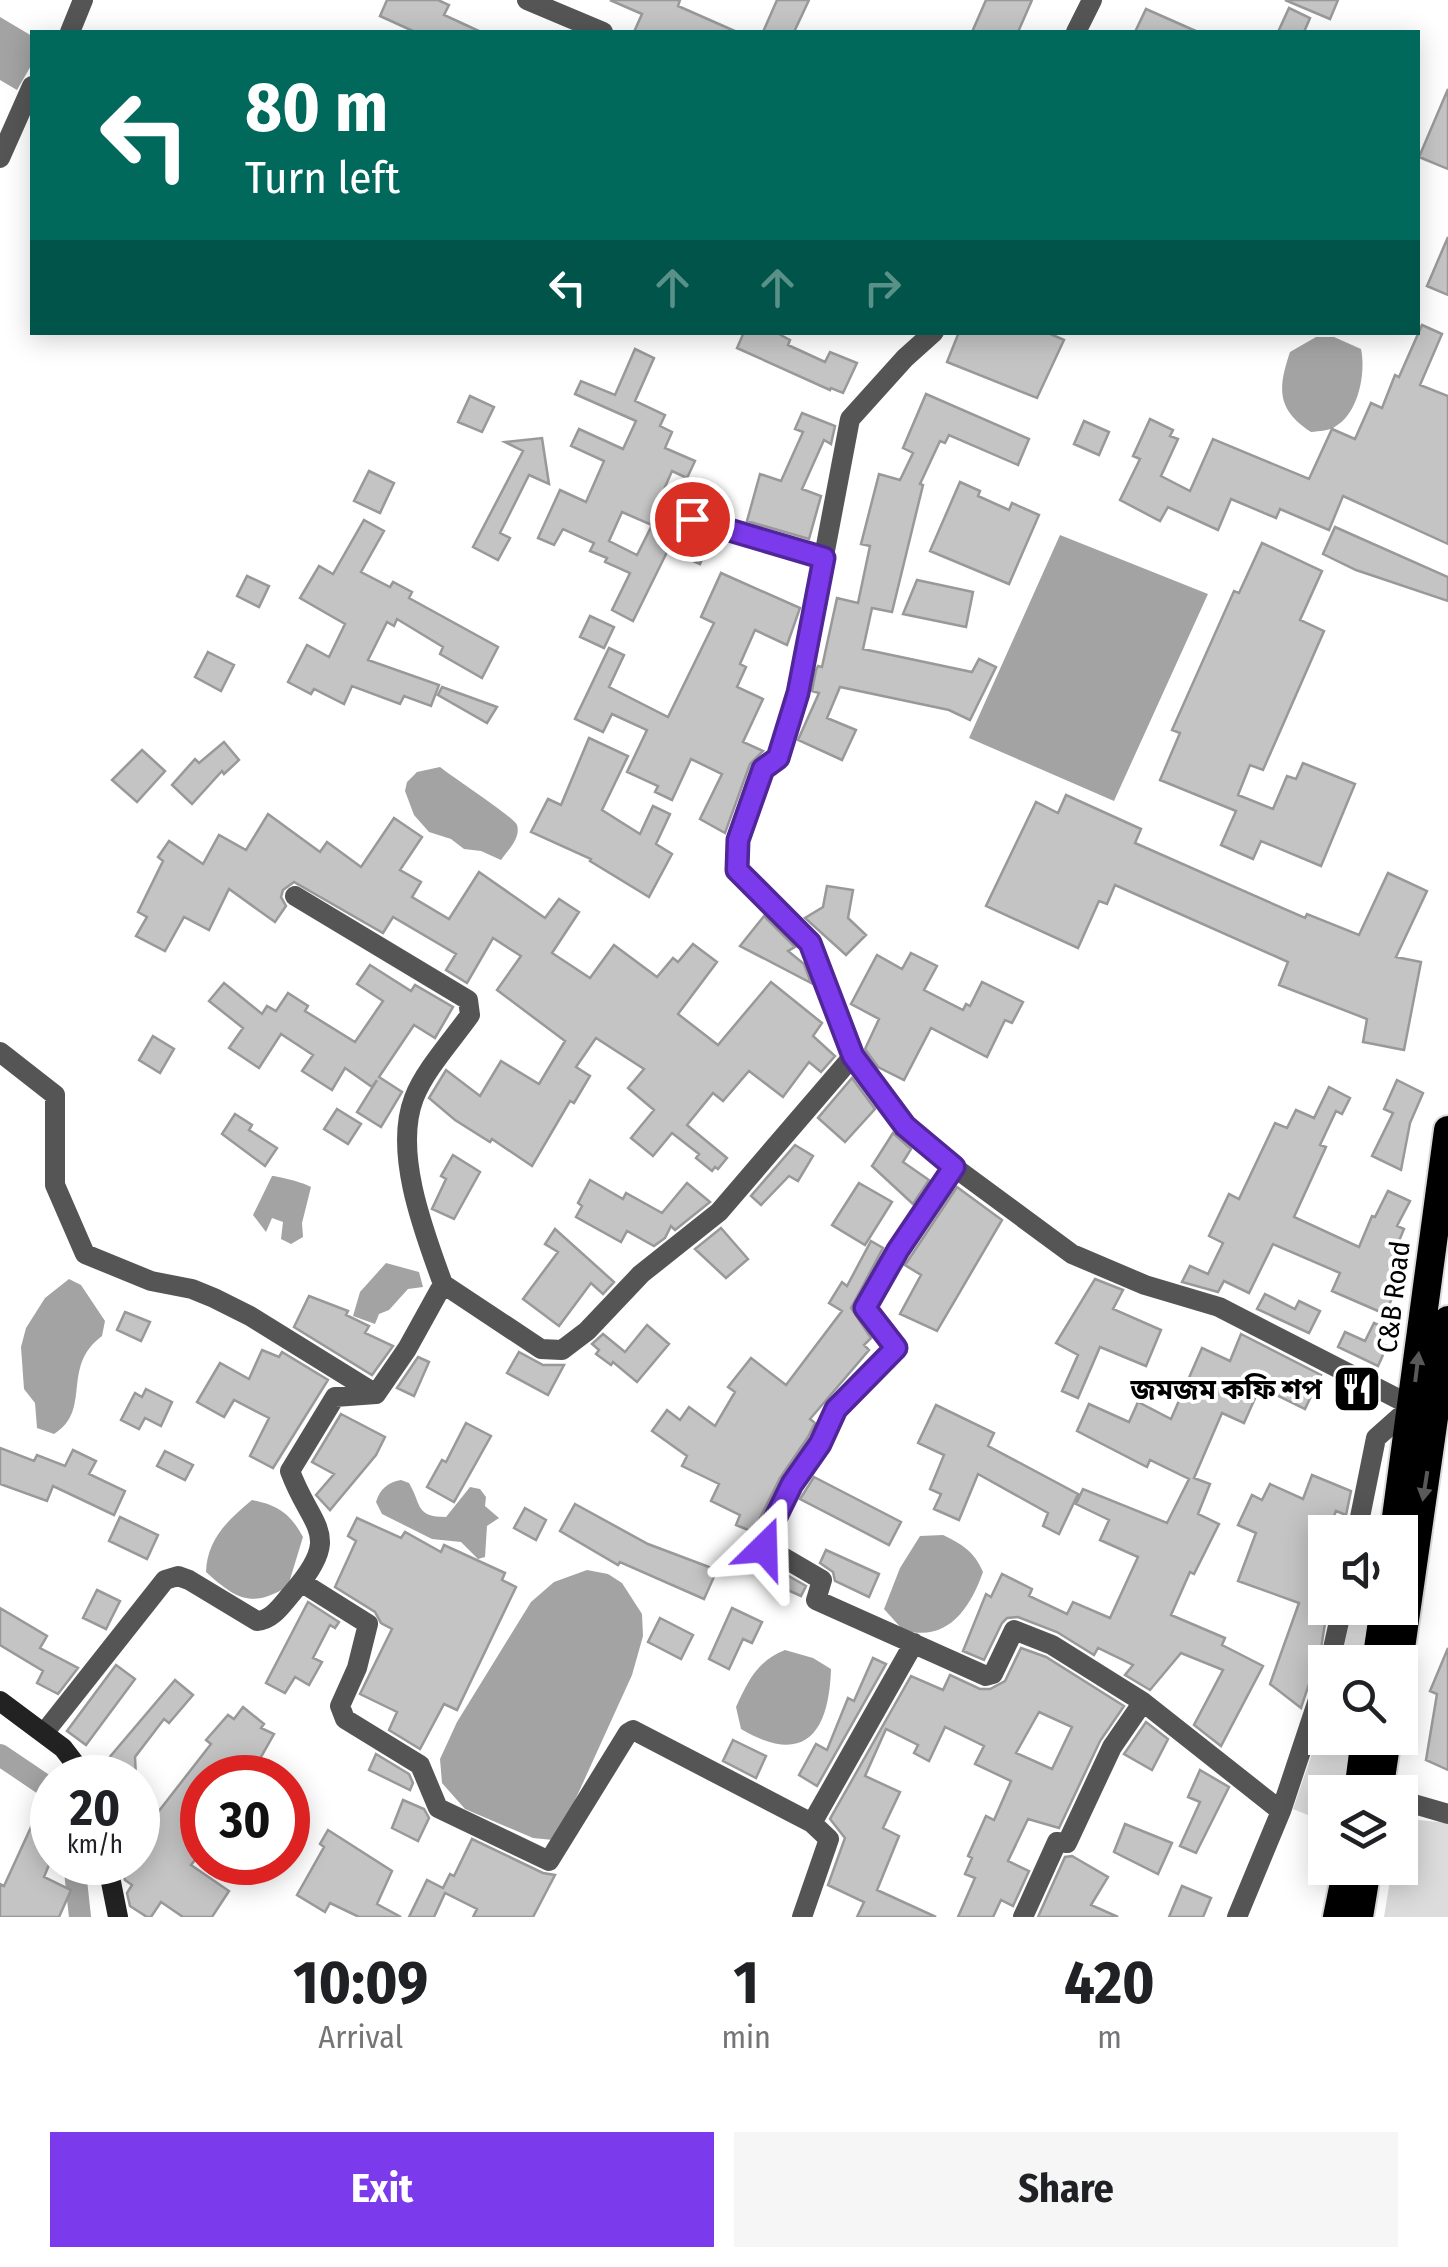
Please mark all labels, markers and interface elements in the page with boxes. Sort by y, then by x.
text: 80 m [245,66,388,150]
icon: left [80,70,210,200]
text: Turn left [245,151,400,205]
icon: left [540,260,595,315]
icon: ahead [645,260,700,315]
icon: ahead [750,260,805,315]
icon: right [855,260,910,315]
pin [650,477,735,562]
icon: arrive [665,492,720,547]
street label: C&B Road [1370,1239,1417,1355]
one-way arrow [1409,1350,1425,1382]
restaurant icon: জমজম কফি শপ [1331,1363,1383,1415]
place label: জমজম কফি শপ [1129,1373,1322,1406]
one-way arrow [1417,1470,1432,1502]
position arrow [712,1496,816,1600]
map controls [1308,1515,1418,1885]
button: sound [1308,1515,1418,1625]
button: search [1308,1645,1418,1755]
speed limit sign: 30 [180,1755,310,1885]
button: layers [1308,1775,1418,1885]
text: 20 [70,1778,120,1838]
text: km/h [67,1830,123,1860]
text: 10:09 [293,1947,428,2019]
text: 1 [734,1947,759,2019]
text: 420 [1064,1947,1155,2019]
text: Arrival [318,2018,403,2056]
text: min [721,2018,771,2056]
text: m [1097,2018,1122,2056]
button: Exit [50,2132,714,2247]
button: Share [734,2132,1398,2247]

